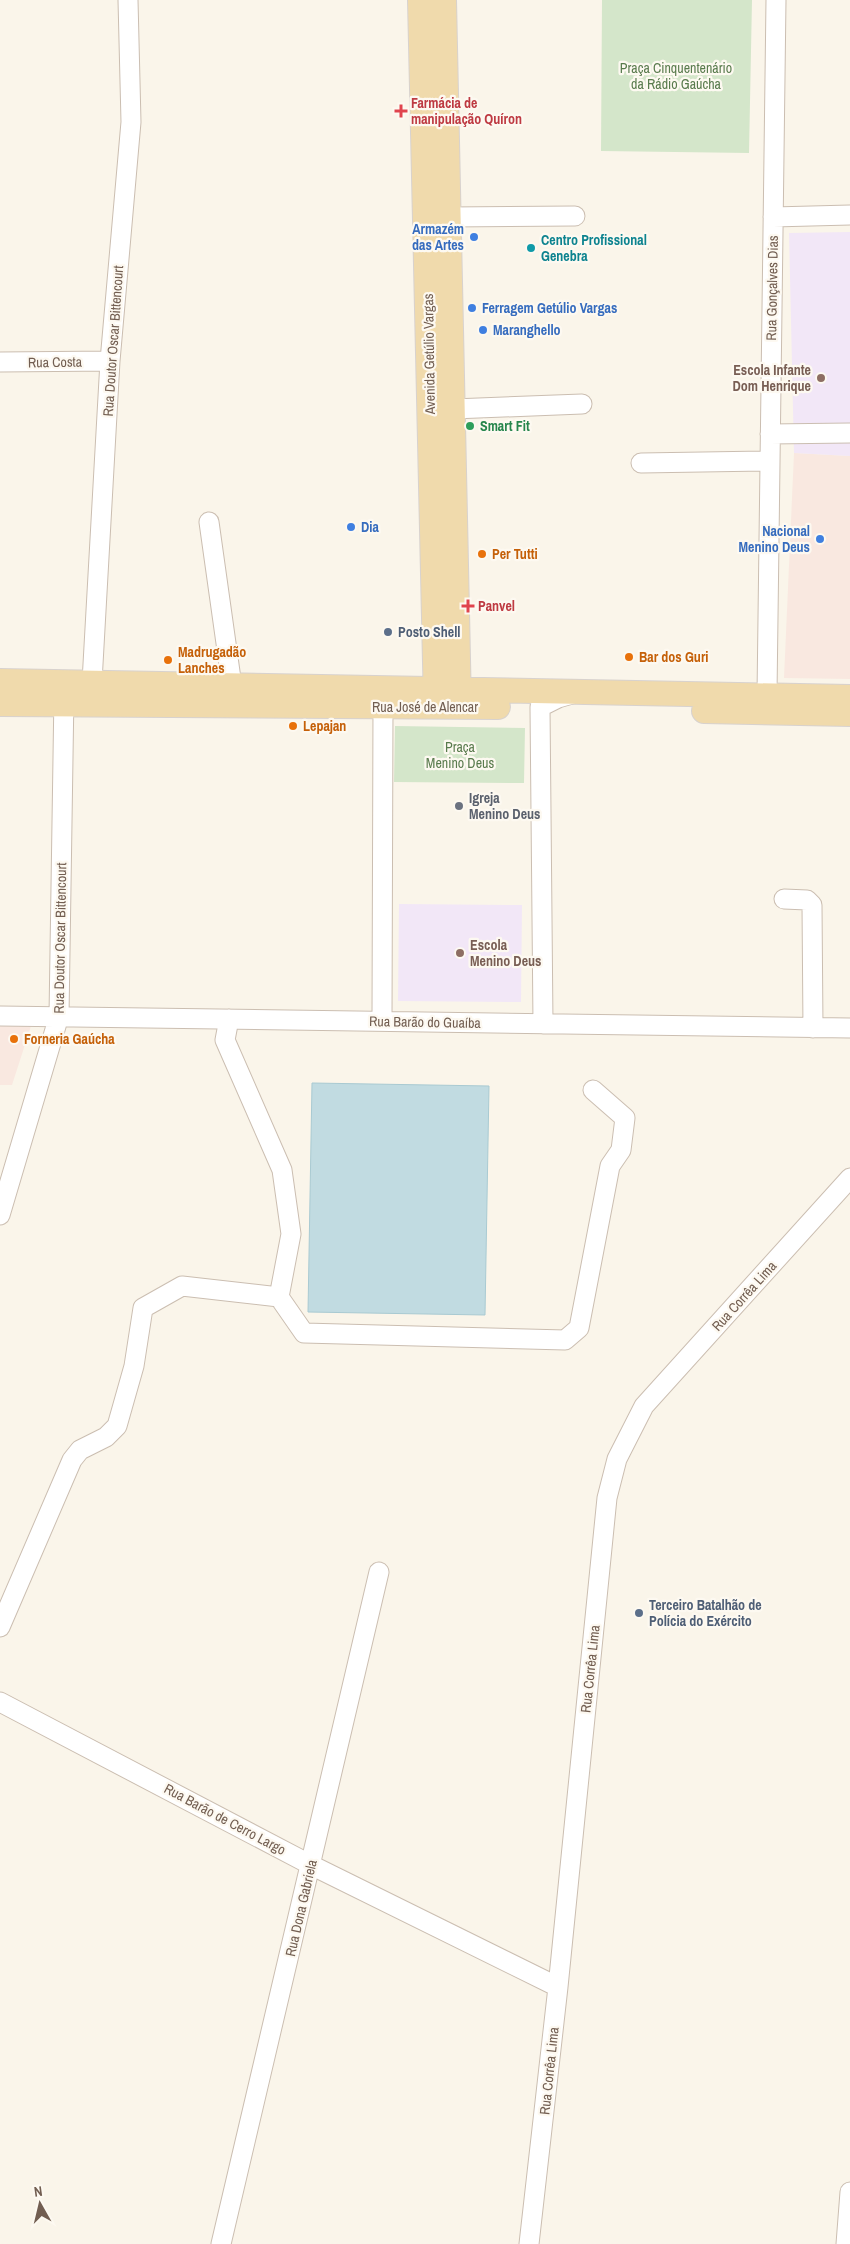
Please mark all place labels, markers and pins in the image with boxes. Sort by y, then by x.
place label: Farmácia de manipulação Quíron [411,94,522,128]
marker: Farmácia de manipulação Quíron [395,105,407,117]
place label: Armazém das Artes [412,220,464,254]
marker: Armazém das Artes [468,231,480,243]
place label: Centro Profissional Genebra [541,231,647,265]
marker: Centro Profissional Genebra [525,242,537,254]
place label: Ferragem Getúlio Vargas [482,299,617,317]
marker: Ferragem Getúlio Vargas [466,302,478,314]
place label: Maranghello [493,321,561,339]
marker: Maranghello [477,324,489,336]
place label: Escola Infante Dom Henrique [733,361,811,395]
marker: Escola Infante Dom Henrique [815,372,827,384]
place label: Smart Fit [480,417,530,435]
marker: Smart Fit [464,420,476,432]
place label: Dia [361,518,379,536]
marker: Dia [345,521,357,533]
place label: Nacional Menino Deus [739,522,810,556]
marker: Nacional Menino Deus [814,533,826,545]
place label: Per Tutti [492,545,538,563]
marker: Per Tutti [476,548,488,560]
place label: Panvel [478,597,515,615]
marker: Panvel [462,600,474,612]
place label: Posto Shell [398,623,461,641]
marker: Posto Shell [382,626,394,638]
place label: Madrugadão Lanches [178,643,246,677]
place label: Bar dos Guri [639,648,709,666]
marker: Bar dos Guri [623,651,635,663]
marker: Madrugadão Lanches [162,654,174,666]
place label: Lepajan [303,717,346,735]
marker: Lepajan [287,720,299,732]
place label: Igreja Menino Deus [469,789,540,823]
marker: Igreja Menino Deus [453,800,465,812]
place label: Escola Menino Deus [470,936,541,970]
marker: Escola Menino Deus [454,947,466,959]
place label: Forneria Gaúcha [24,1030,115,1048]
marker: Forneria Gaúcha [8,1033,20,1045]
place label: Terceiro Batalhão de Polícia do Exército [649,1596,762,1630]
marker: Terceiro Batalhão de Polícia do Exército [633,1607,645,1619]

